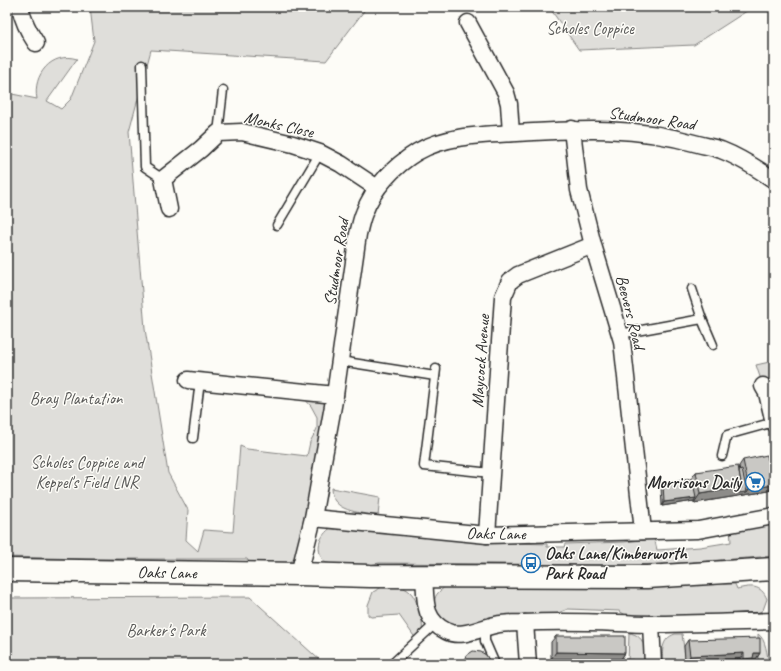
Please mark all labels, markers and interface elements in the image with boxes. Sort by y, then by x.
park label: Scholes Coppice [546,18,635,39]
street label: Studmoor Road [607,102,700,135]
street label: Monks Close [242,106,317,143]
street label: Studmoor Road [319,214,354,307]
street label: Beevers Road [611,273,650,354]
street label: Maycock Avenue [467,312,494,408]
park label: Bray Plantation [30,388,124,409]
park label: Scholes Coppice and Keppel's Field LNR [30,452,146,493]
supermarket icon: Morrisons Daily [744,471,766,493]
place label: Morrisons Daily [647,472,743,493]
street label: Oaks Lane [466,522,527,545]
place label: Oaks Lane/Kimberworth Park Road [545,543,688,584]
bus stop icon: Oaks Lane/Kimberworth Park Road [520,552,542,574]
street label: Oaks Lane [137,561,198,584]
park label: Barker's Park [126,620,207,641]

